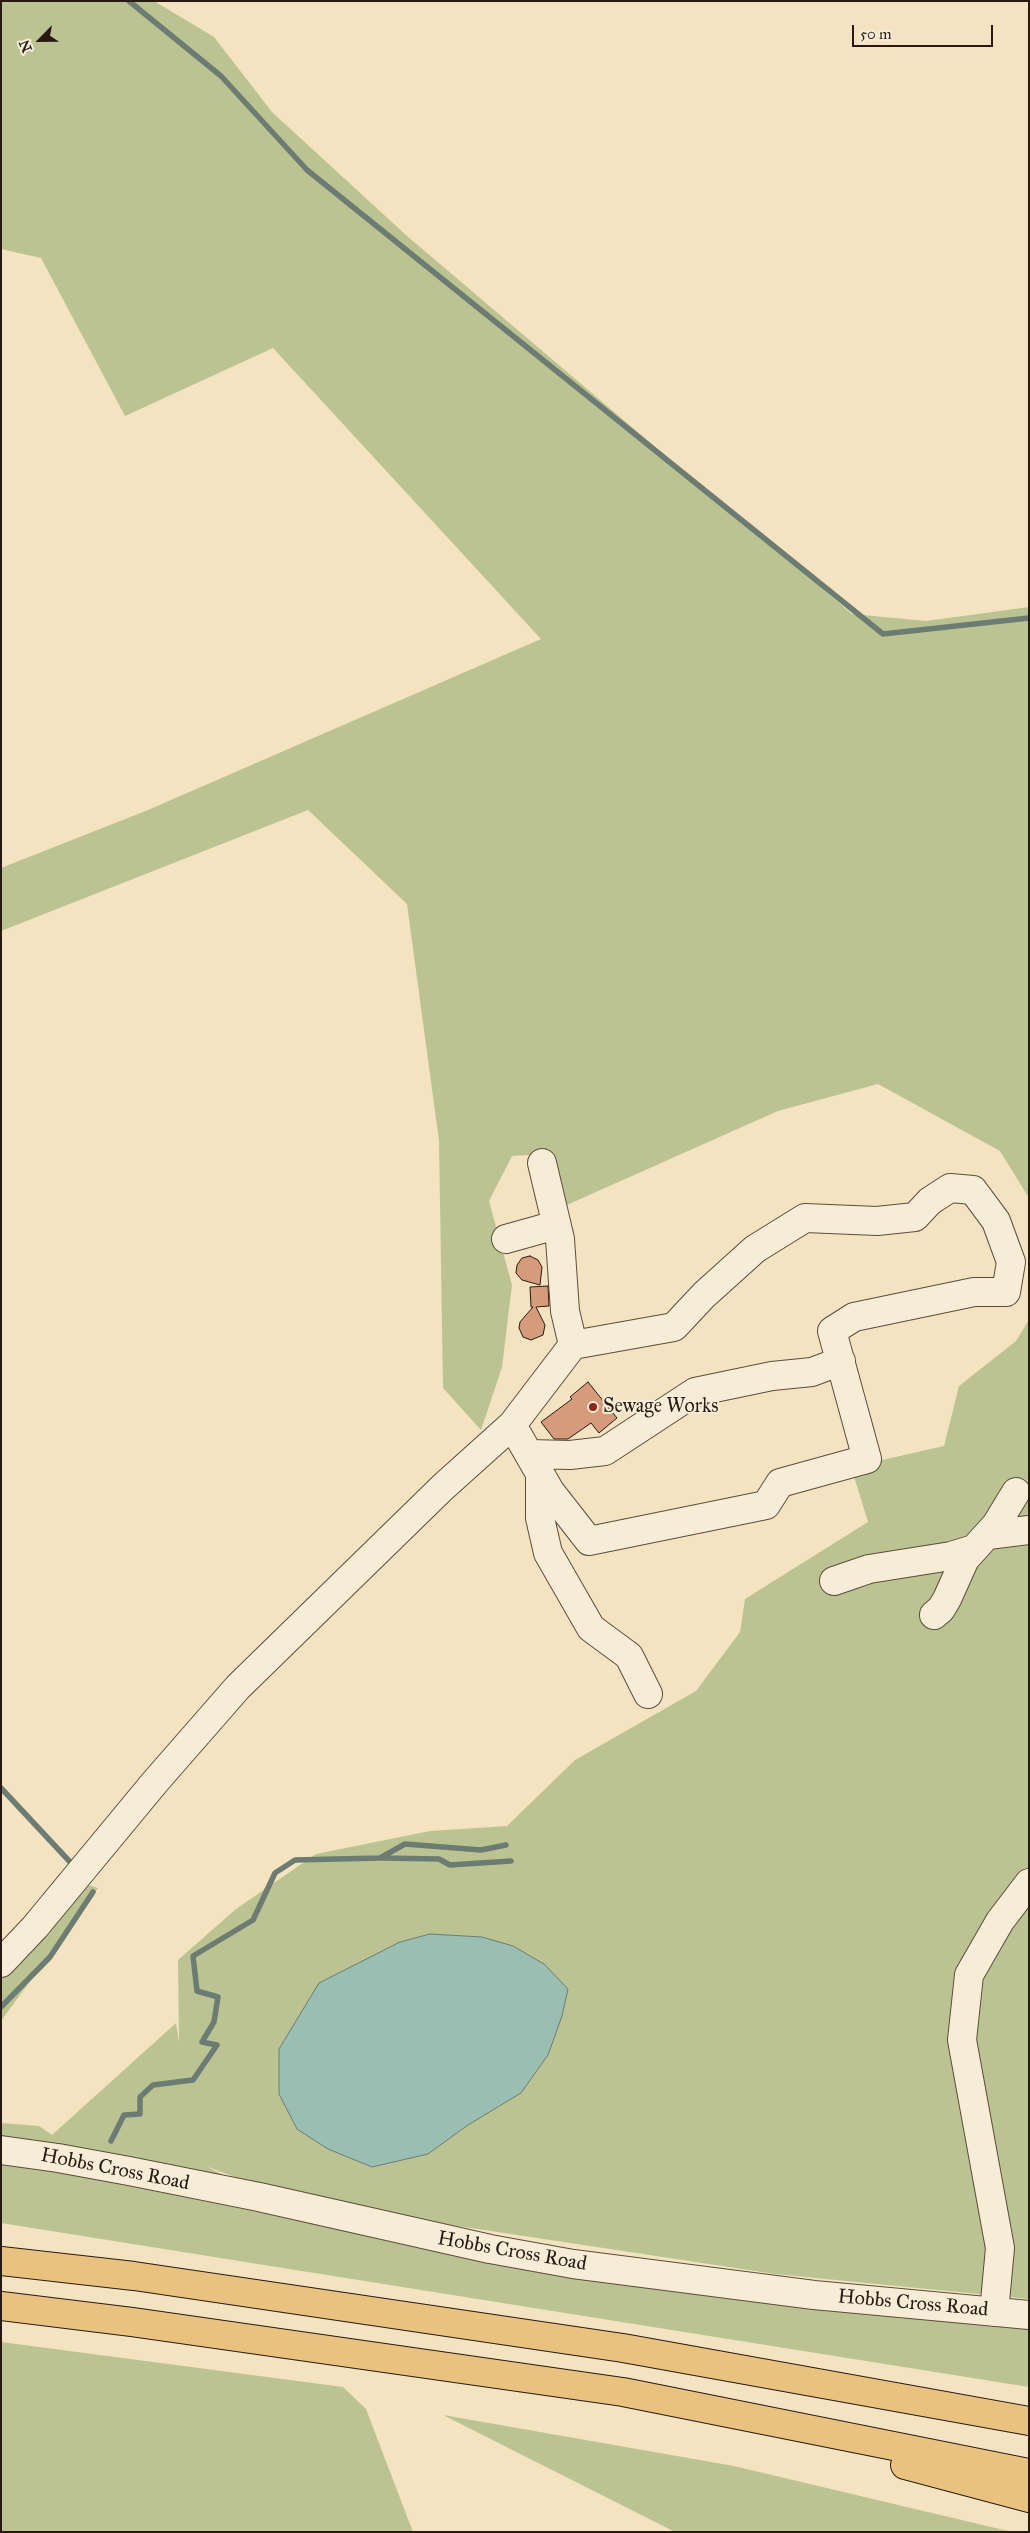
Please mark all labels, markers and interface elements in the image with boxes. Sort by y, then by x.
north arrow [15,15,65,65]
scale bar [855,15,996,47]
text: 50 m [860,25,892,43]
text: N [16,37,36,55]
place label: Sewage Works [603,1395,719,1419]
marker: Sewage Works [587,1401,599,1413]
street label: Hobbs Cross Road [39,2144,191,2196]
street label: Hobbs Cross Road [436,2227,588,2277]
street label: Hobbs Cross Road [837,2285,989,2323]

